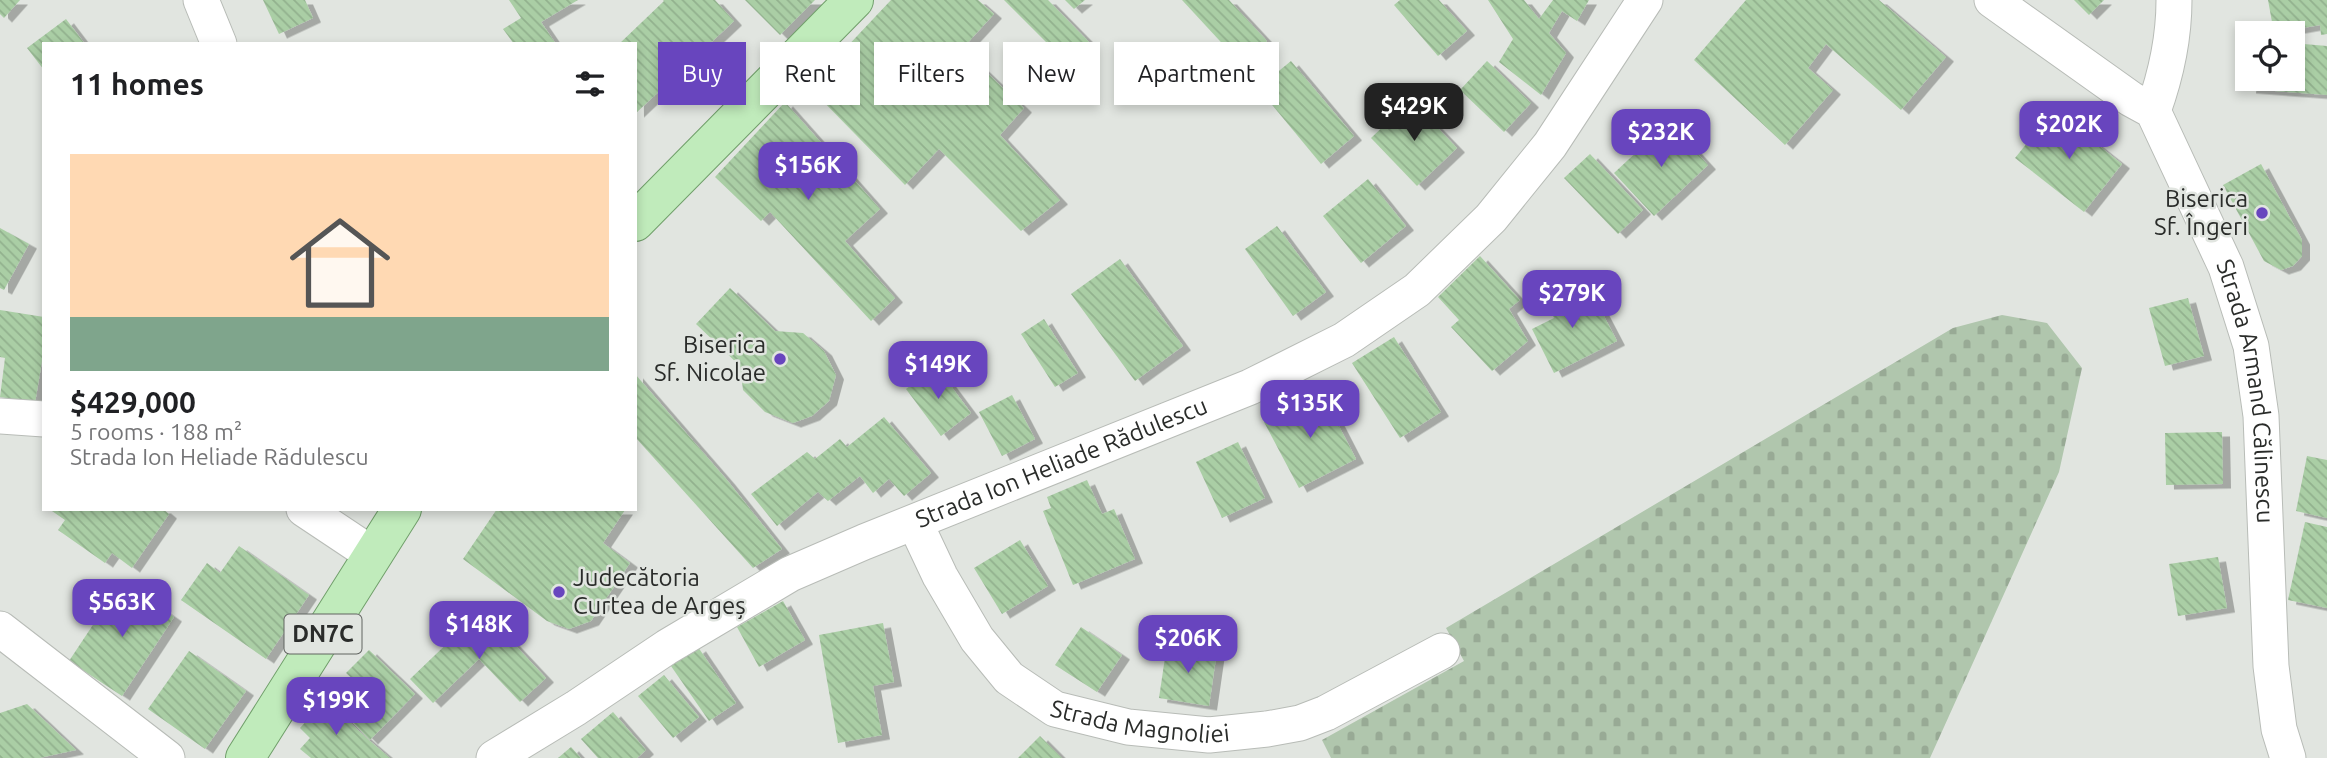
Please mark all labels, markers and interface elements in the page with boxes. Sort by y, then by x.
map controls [2235,21,2305,91]
button: locate [2235,21,2305,91]
chip: Buy [658,42,746,105]
chip: Rent [760,42,860,105]
chip: Filters [874,42,989,105]
chip: New [1003,42,1100,105]
chip: Apartment [1114,42,1279,105]
icon: filters [571,65,609,103]
text: 11 homes [70,67,204,101]
pin: $429K [1365,83,1463,143]
text: $429K [1380,93,1448,118]
pin: $202K [2020,102,2118,161]
pin: $232K [1612,110,1710,169]
text: $202K [2035,111,2103,136]
text: $232K [1627,119,1695,144]
pin: $156K [759,142,857,202]
text: $156K [774,152,842,177]
place label: Biserica Sf. Îngeri [2154,185,2248,240]
icon: home [277,200,403,326]
marker: Biserica Sf. Îngeri [2254,205,2270,221]
street label: Strada Armand Călinescu [2211,255,2279,524]
pin: $279K [1523,270,1621,330]
text: $279K [1538,280,1606,305]
place label: Biserica Sf. Nicolae [654,331,766,386]
pin: $149K [889,342,987,401]
marker: Biserica Sf. Nicolae [772,351,788,367]
text: $149K [904,351,972,376]
pin: $135K [1261,380,1359,440]
text: $429,000 [70,385,196,419]
text: $135K [1276,390,1344,415]
street label: Strada Ion Heliade Rădulescu [911,392,1211,533]
text: 5 rooms · 188 m² [70,419,242,444]
text: Strada Ion Heliade Rădulescu [70,444,369,469]
place label: Judecătoria Curtea de Argeș [573,564,746,619]
pin: $563K [73,580,171,639]
marker: Judecătoria Curtea de Argeș [551,584,567,600]
text: $563K [88,589,156,614]
pin: $148K [430,602,528,661]
text: $148K [445,611,513,636]
road number: DN7C [284,614,362,654]
pin: $206K [1139,616,1237,675]
text: $206K [1154,625,1222,650]
pin: $199K [287,678,385,737]
text: $199K [302,687,370,712]
street label: Strada Magnoliei [1048,694,1231,748]

